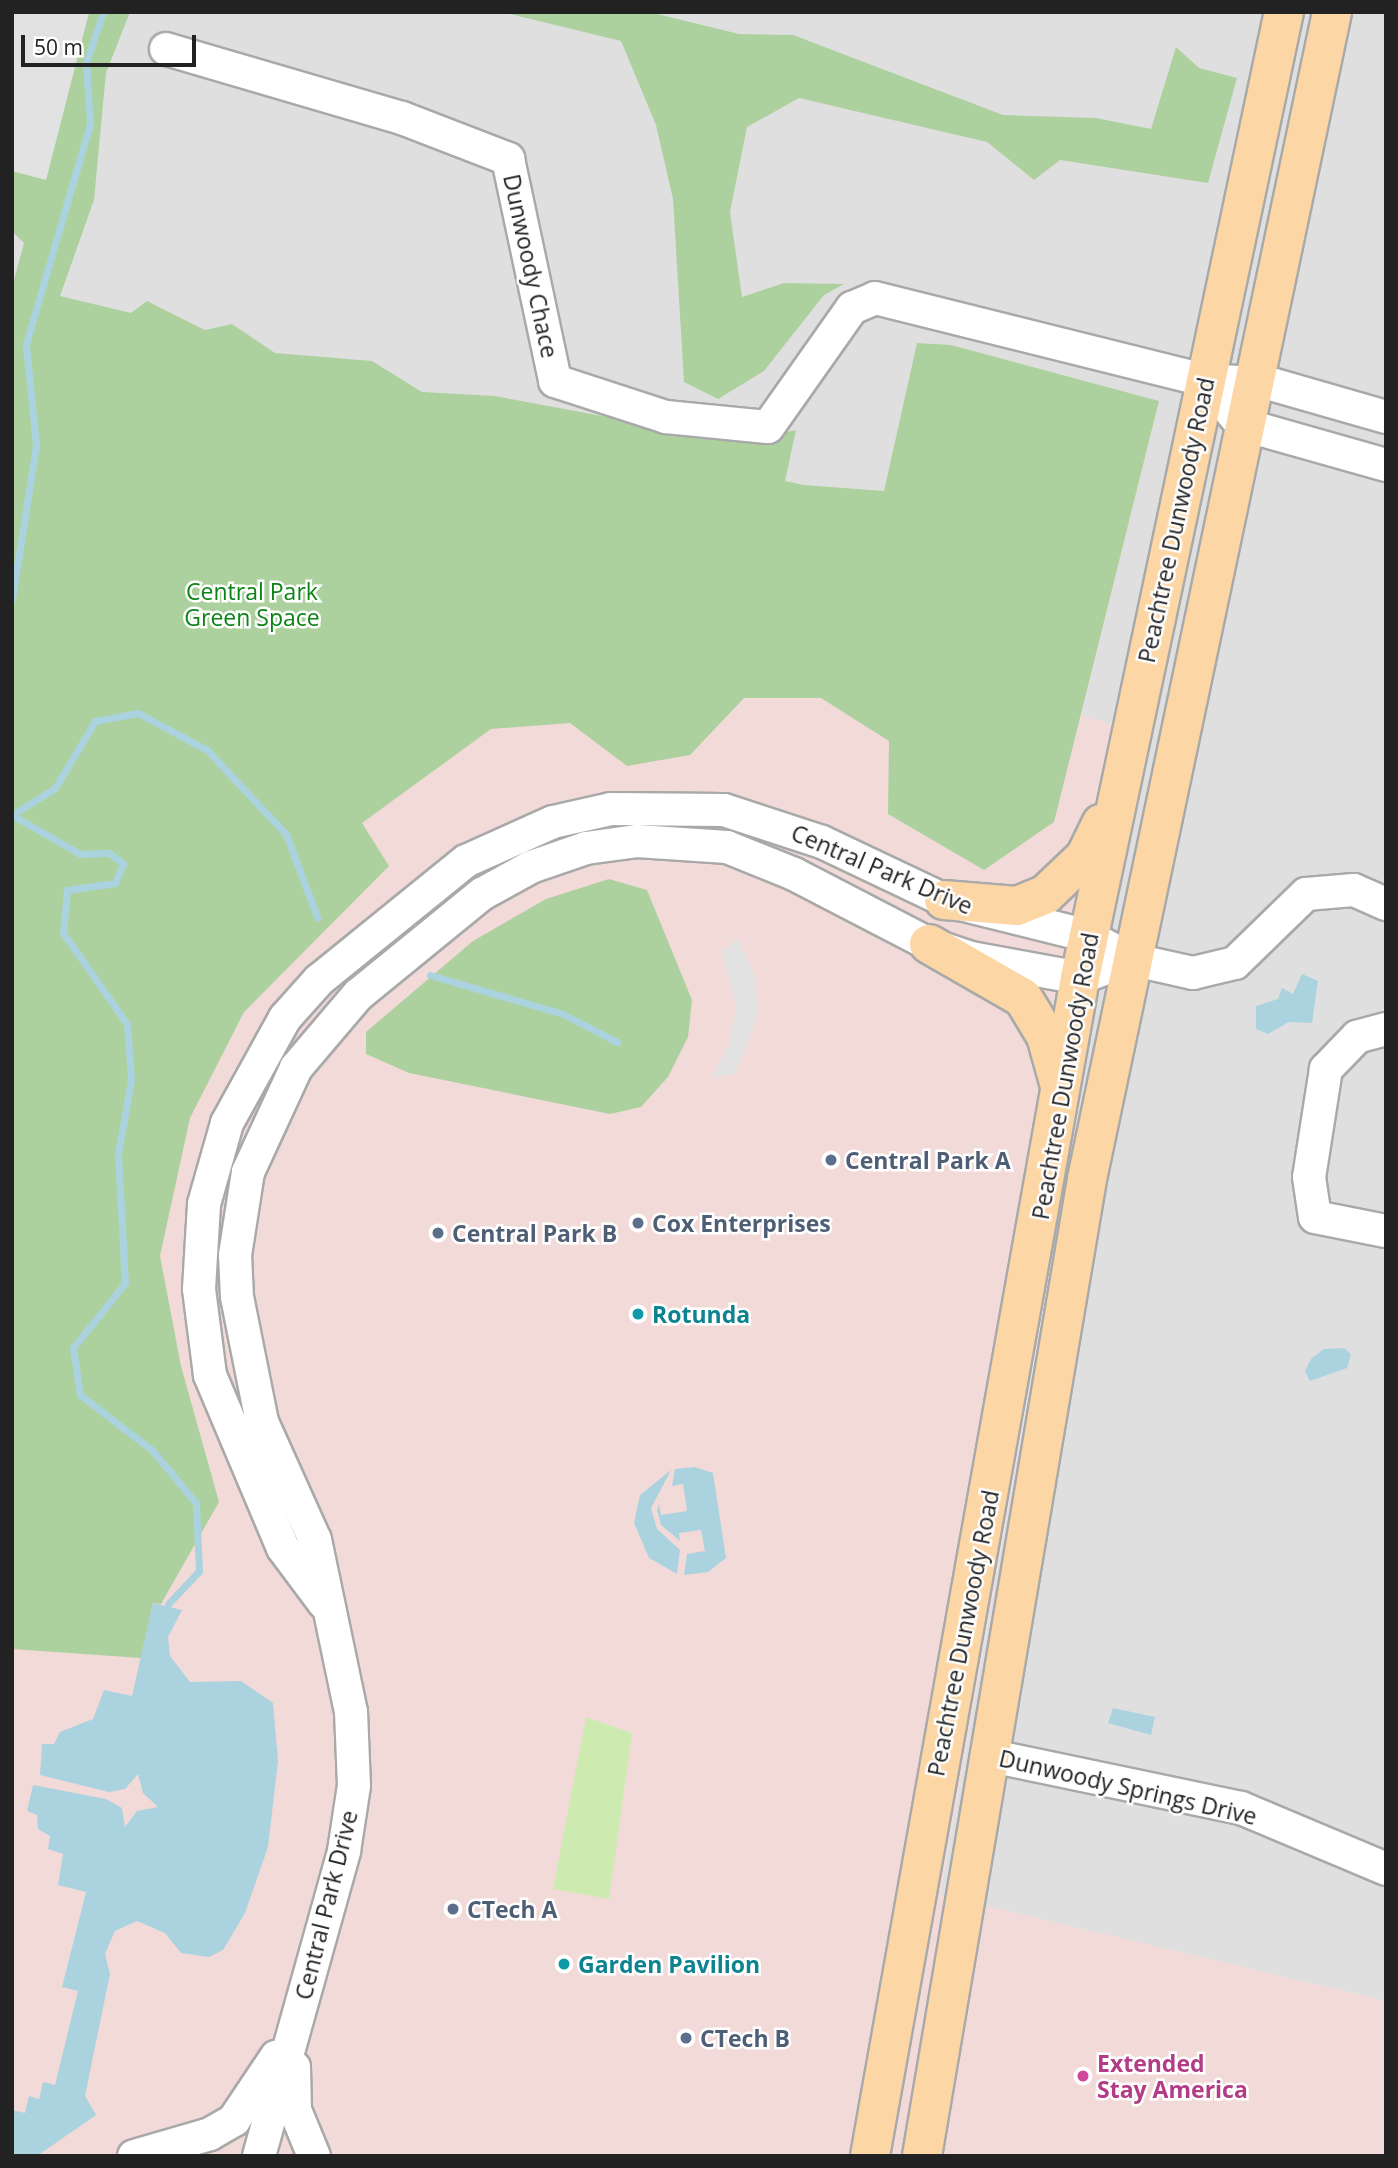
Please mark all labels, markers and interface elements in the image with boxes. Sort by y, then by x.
scale bar [24,21,200,65]
text: 50 m [34,33,83,61]
street label: Dunwoody Chace [498,172,564,360]
street label: Peachtree Dunwoody Road [1132,375,1220,665]
park label: Central Park Green Space [184,577,320,631]
street label: Central Park Drive [787,818,977,920]
street label: Peachtree Dunwoody Road [1026,930,1104,1222]
place label: Central Park A [845,1146,1011,1174]
marker: Central Park A [823,1152,839,1168]
place label: Cox Enterprises [652,1209,831,1237]
marker: Cox Enterprises [630,1215,646,1231]
place label: Central Park B [452,1219,617,1247]
marker: Central Park B [430,1225,446,1241]
place label: Rotunda [652,1300,750,1328]
marker: Rotunda [630,1306,646,1322]
street label: Peachtree Dunwoody Road [922,1488,1004,1778]
street label: Dunwoody Springs Drive [996,1744,1260,1830]
street label: Central Park Drive [289,1808,363,2002]
place label: CTech A [467,1895,557,1923]
marker: CTech A [445,1901,461,1917]
place label: Garden Pavilion [578,1950,760,1978]
marker: Garden Pavilion [556,1956,572,1972]
place label: CTech B [700,2024,790,2052]
marker: CTech B [678,2030,694,2046]
place label: Extended Stay America [1097,2049,1248,2103]
marker: Extended Stay America [1075,2068,1091,2084]

